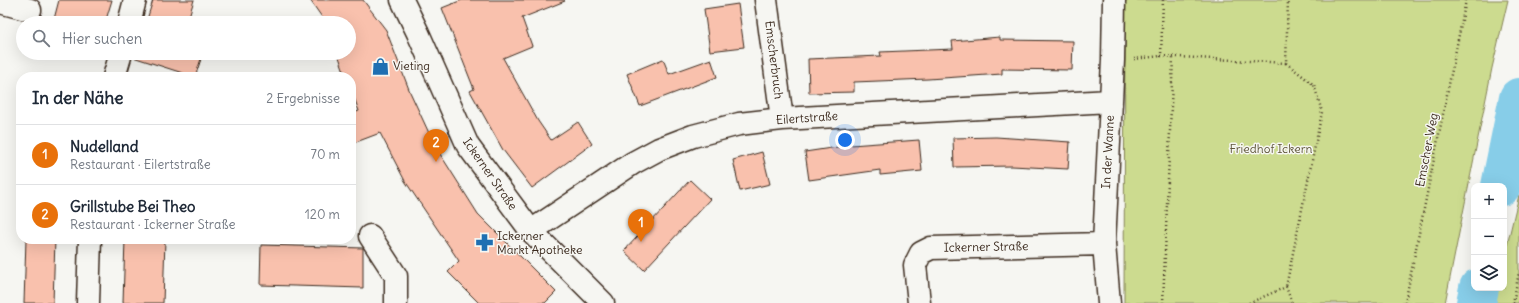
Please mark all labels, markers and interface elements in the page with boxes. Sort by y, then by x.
search box [16,16,356,60]
street label: Emscherbruch [762,20,787,100]
icon: search [30,27,52,49]
text: Hier suchen [62,29,142,48]
shop icon: Vieting [370,56,390,76]
place label: Vieting [393,58,430,73]
text: In der Nähe [32,87,124,109]
text: 2 Ergebnisse [266,90,340,107]
street label: Eilertstraße [776,108,838,127]
street label: Emscher-Weg [1412,112,1441,188]
street label: In der Wanne [1098,115,1117,189]
pin: 2 [423,129,449,162]
your location [835,130,855,150]
street label: Ickerner Straße [460,135,521,213]
text: Nudelland [70,137,139,156]
park label: Friedhof Ickern [1229,141,1313,156]
text: 1 [42,146,48,163]
text: 70 m [311,146,340,163]
text: Restaurant · Eilertstraße [70,156,211,173]
map controls [1471,183,1507,291]
button: + [1471,183,1507,219]
text: Grillstube Bei Theo [70,197,195,216]
text: 2 [41,206,49,223]
text: 120 m [305,206,340,223]
pin: 1 [628,209,654,242]
text: Restaurant · Ickerner Straße [70,216,235,233]
button: − [1471,219,1507,255]
place label: Ickerner Markt Apotheke [497,228,583,257]
pharmacy icon: Ickerner Markt Apotheke [474,233,494,253]
street label: Ickerner Straße [944,238,1028,255]
button: layers [1471,255,1507,291]

